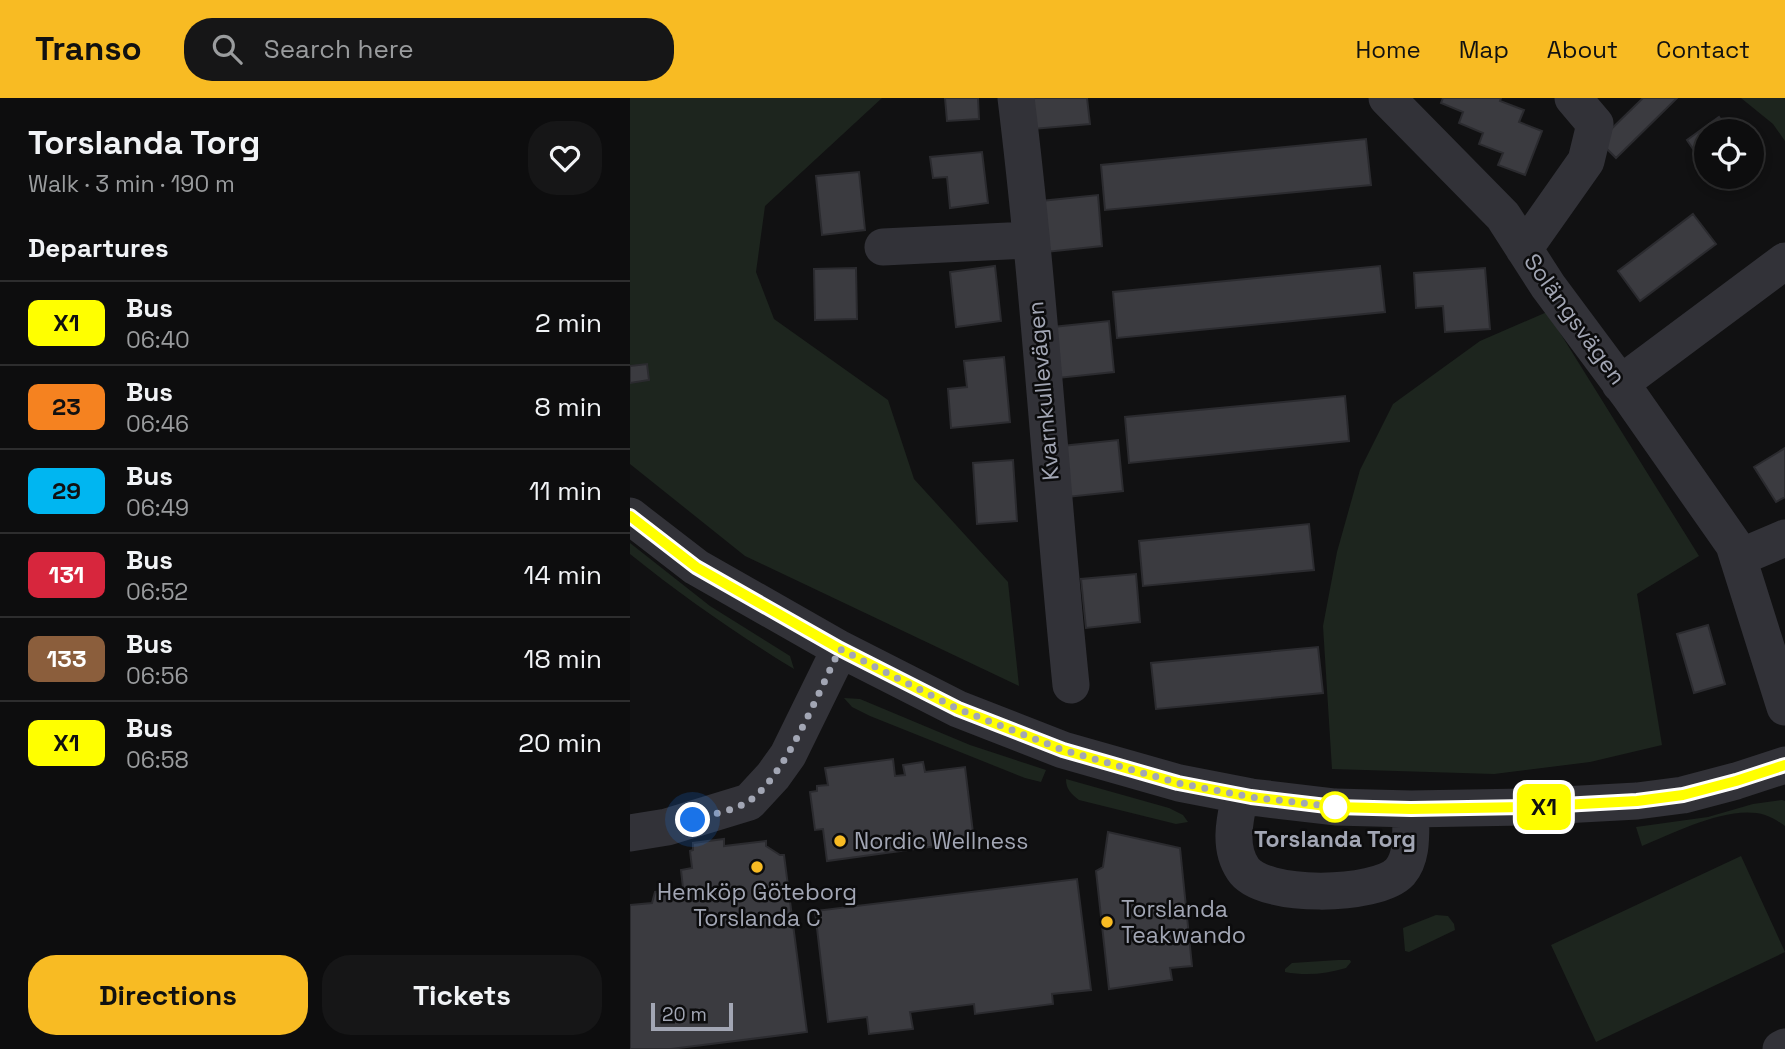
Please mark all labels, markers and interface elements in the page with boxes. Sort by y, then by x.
search box [184,18,674,81]
text: Transo [35,28,142,70]
icon: search [208,30,246,68]
text: Search here [264,32,414,66]
text: Home [1355,34,1421,65]
text: Map [1459,34,1509,65]
text: About [1547,34,1618,65]
text: Contact [1656,34,1750,65]
map controls [1694,119,1764,189]
button: locate [1694,119,1764,189]
button: heart [528,121,602,195]
text: Torslanda Torg [28,122,260,164]
text: Walk · 3 min · 190 m [28,169,235,199]
text: Departures [28,231,169,265]
street label: Solängsvägen [1517,247,1633,391]
text: Bus [126,291,173,325]
street label: Kvarnkullevägen [1020,300,1066,482]
text: 2 min [535,306,602,340]
text: X1 [53,307,80,338]
text: 06:40 [126,325,190,355]
text: Bus [126,375,173,409]
text: 8 min [534,390,602,424]
text: 23 [52,391,81,422]
text: 06:46 [126,409,189,439]
text: Bus [126,459,173,493]
text: 11 min [529,474,602,508]
text: 29 [52,475,81,506]
text: 06:49 [126,493,189,523]
text: Bus [126,543,173,577]
text: 14 min [524,558,602,592]
text: 131 [49,559,84,590]
text: 06:52 [126,577,188,607]
text: Bus [126,627,173,661]
text: 18 min [524,642,602,676]
text: 133 [46,643,87,674]
text: 06:56 [126,661,189,691]
text: Bus [126,711,173,745]
text: 20 min [518,726,602,760]
text: X1 [53,727,80,758]
text: 06:58 [126,745,189,775]
line badge: X1 [1513,784,1576,830]
text: X1 [1531,791,1557,822]
marker: Torslanda Torg [1320,792,1350,822]
your location [675,802,710,837]
place label: Torslanda Torg [1254,824,1416,854]
place label: Nordic Wellness [854,826,1028,856]
marker: Nordic Wellness [832,833,848,849]
marker: Hemköp Göteborg Torslanda C [749,859,765,875]
place label: Hemköp Göteborg Torslanda C [657,877,857,933]
place label: Torslanda Teakwando [1121,894,1246,950]
marker: Torslanda Teakwando [1099,914,1115,930]
button: Directions [28,955,308,1035]
button: Tickets [322,955,602,1035]
scale bar [651,1000,733,1032]
text: 20 m [662,1002,707,1027]

